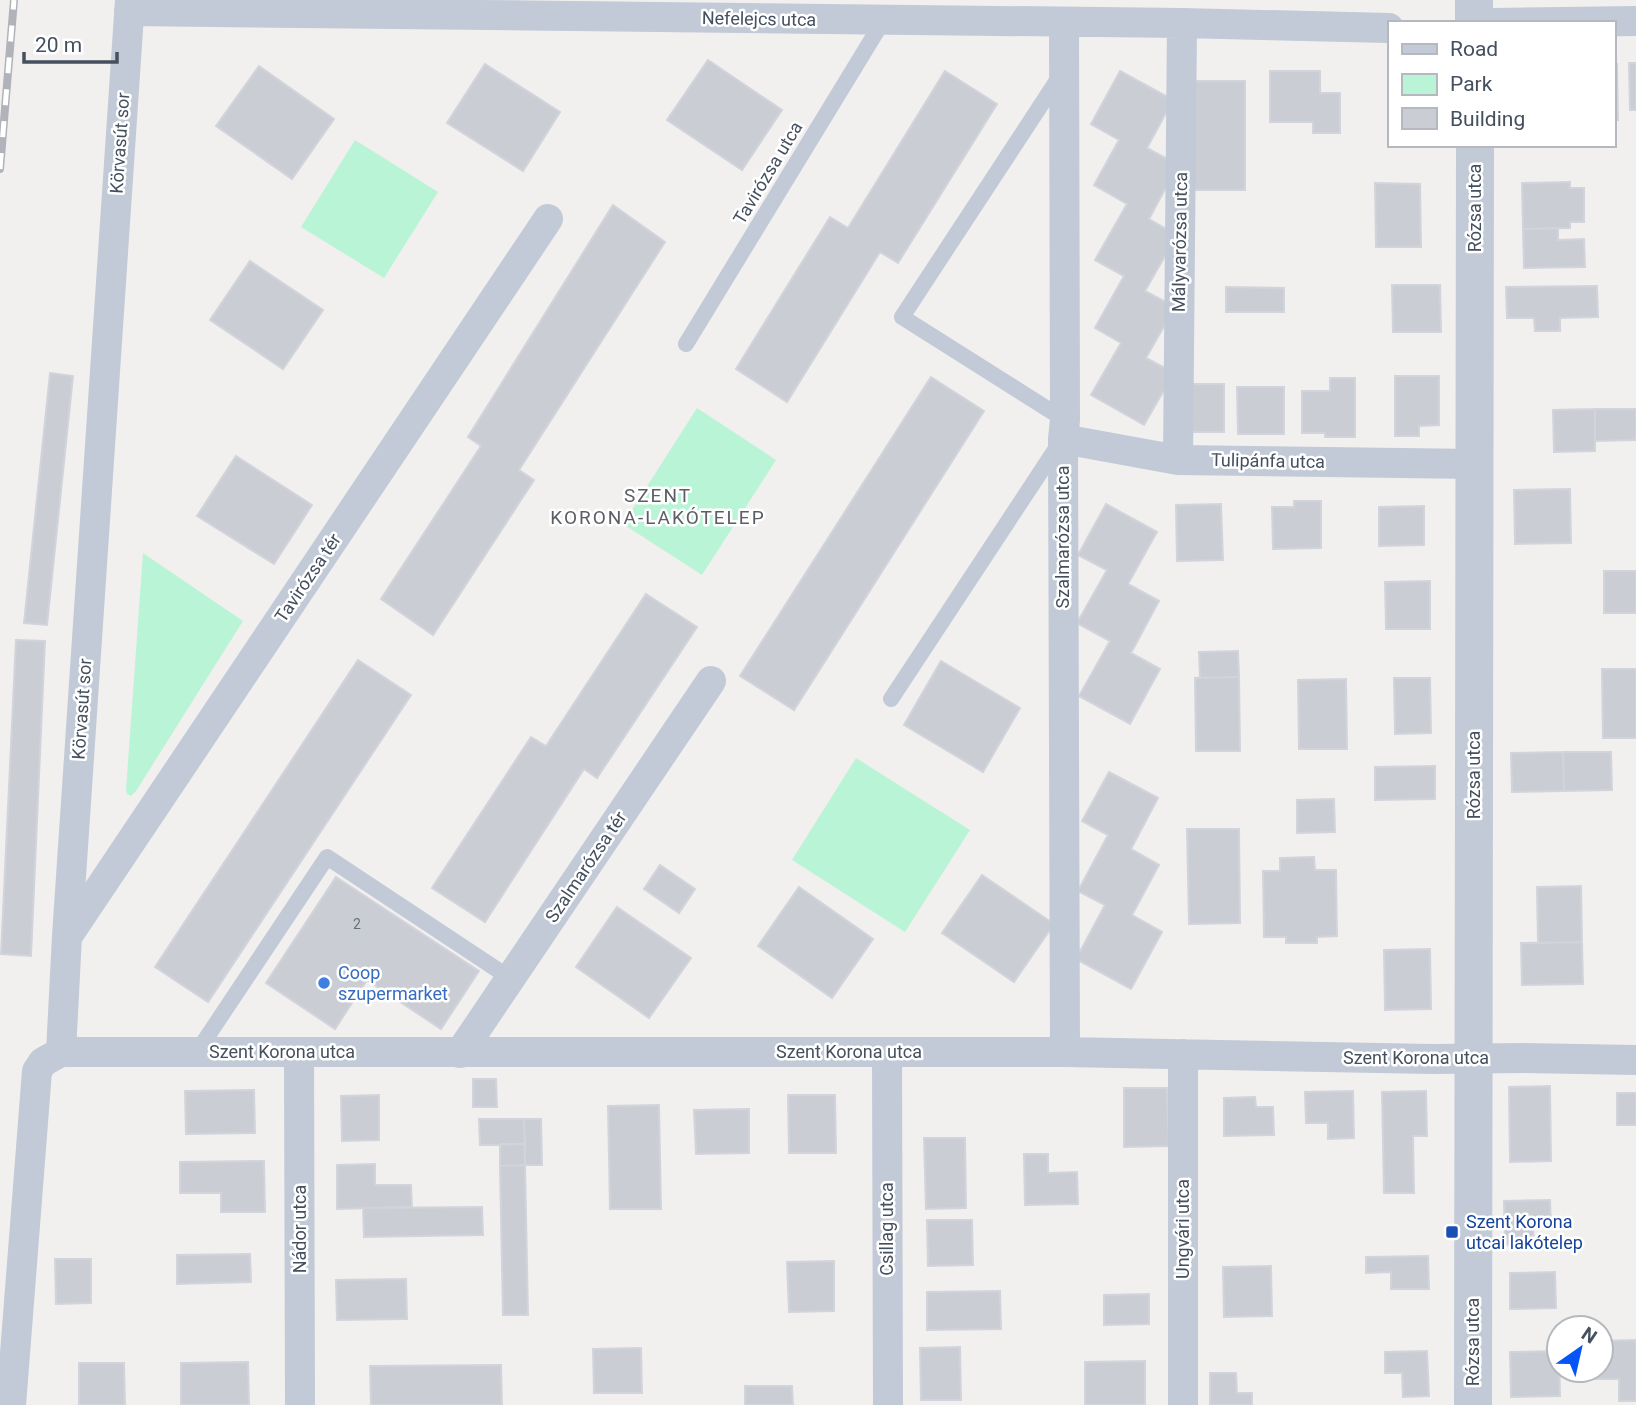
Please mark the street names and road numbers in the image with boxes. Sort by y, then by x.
street label: Nefelejcs utca [702,7,816,30]
street label: Körvasút sor [105,92,134,194]
street label: Tavirózsa utca [729,118,806,228]
street label: Rózsa utca [1464,164,1485,252]
street label: Mályvarózsa utca [1168,172,1191,312]
street label: Tulipánfa utca [1211,449,1325,472]
street label: Szalmarózsa utca [1052,466,1073,608]
street label: Tavirózsa tér [270,529,345,626]
street label: Körvasút sor [67,658,96,760]
street label: Rózsa utca [1463,731,1484,819]
street label: Szalmarózsa tér [541,807,630,926]
street label: Szent Korona utca [209,1041,355,1062]
street label: Szent Korona utca [776,1041,922,1062]
street label: Szent Korona utca [1343,1047,1489,1068]
street label: Ungvári utca [1172,1179,1193,1279]
street label: Csillag utca [876,1182,897,1276]
street label: Nádor utca [289,1185,310,1273]
street label: Rózsa utca [1462,1298,1483,1386]

